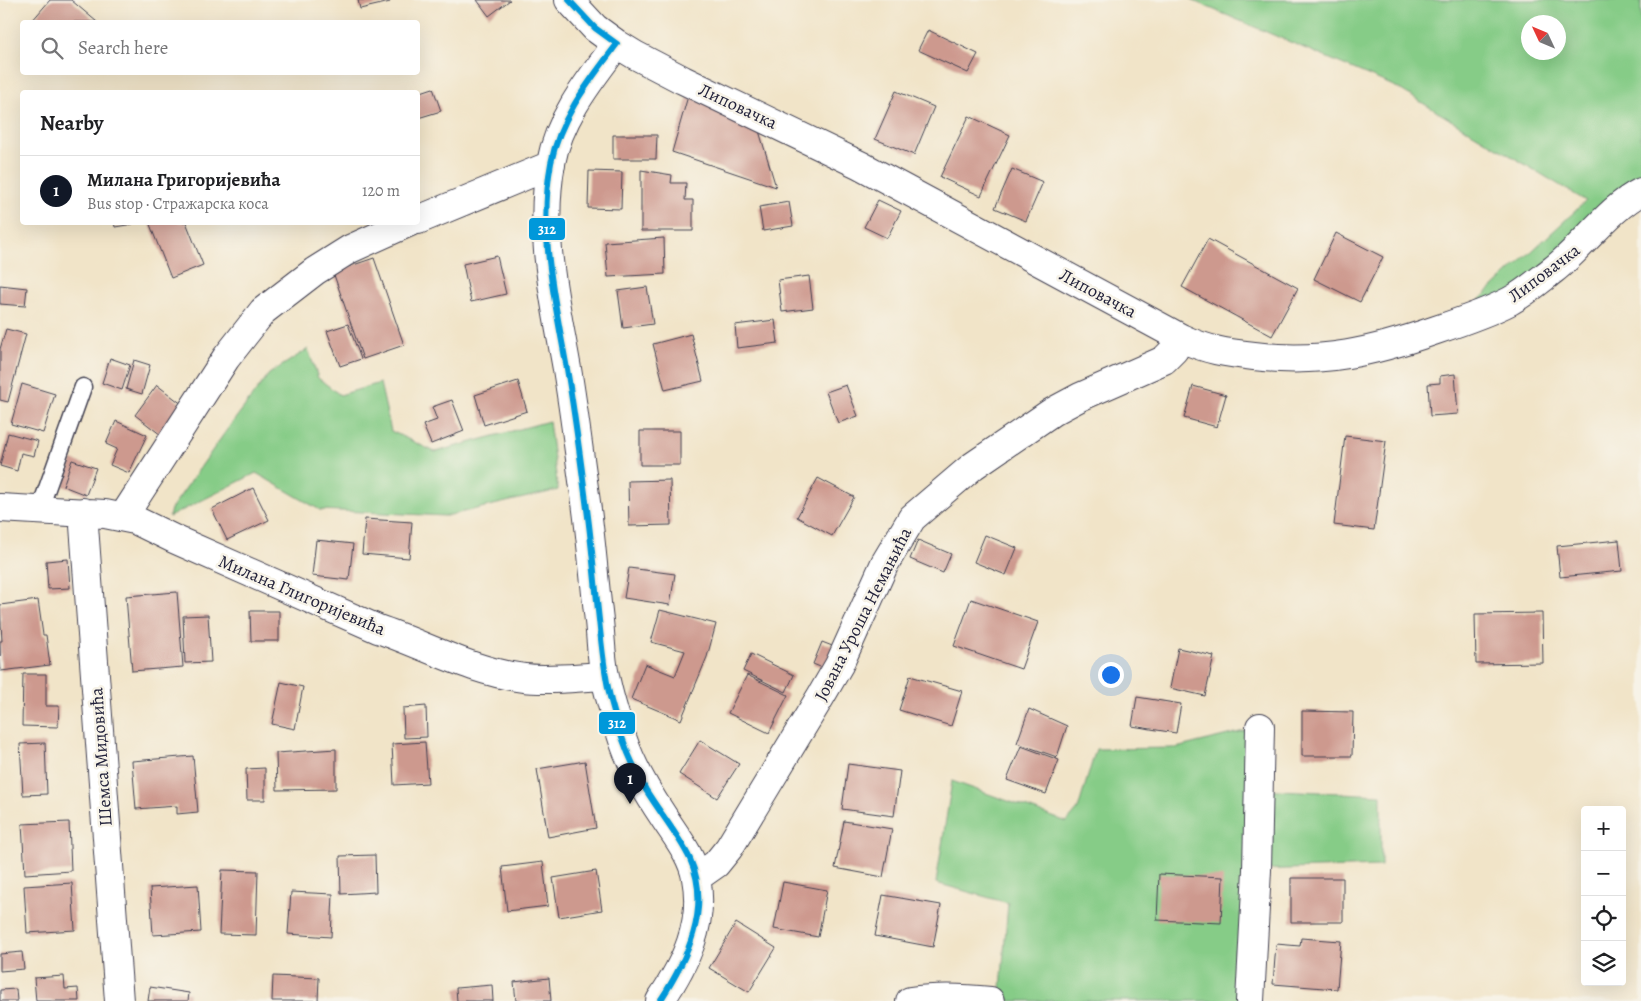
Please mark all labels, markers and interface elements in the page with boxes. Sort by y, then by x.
north arrow [1521,15,1566,60]
search box [20,20,420,75]
icon: search [38,34,66,62]
text: Search here [78,35,168,61]
street label: Липовачка [695,77,782,135]
text: Nearby [40,109,103,137]
text: Милана Григоријевића [87,167,280,193]
text: 1 [53,180,59,202]
text: 120 m [362,180,400,202]
text: Bus stop · Стражарска коса [87,193,269,215]
line badge: 312 [528,217,566,241]
text: 312 [538,220,556,239]
street label: Липовачка [1503,238,1585,308]
street label: Липовачка [1055,263,1141,324]
street label: Јована Уроша Немањића [809,523,918,705]
street label: Милана Глигоријевића [215,549,390,641]
your location [1098,662,1124,688]
street label: Шемса Мидовића [84,686,118,827]
line badge: 312 [598,711,636,735]
text: 312 [608,714,626,733]
pin: 1 [614,763,646,804]
map controls [1581,806,1626,986]
button: + [1581,806,1626,851]
button: − [1581,851,1626,896]
button: locate [1581,896,1626,941]
button: layers [1581,941,1626,986]

